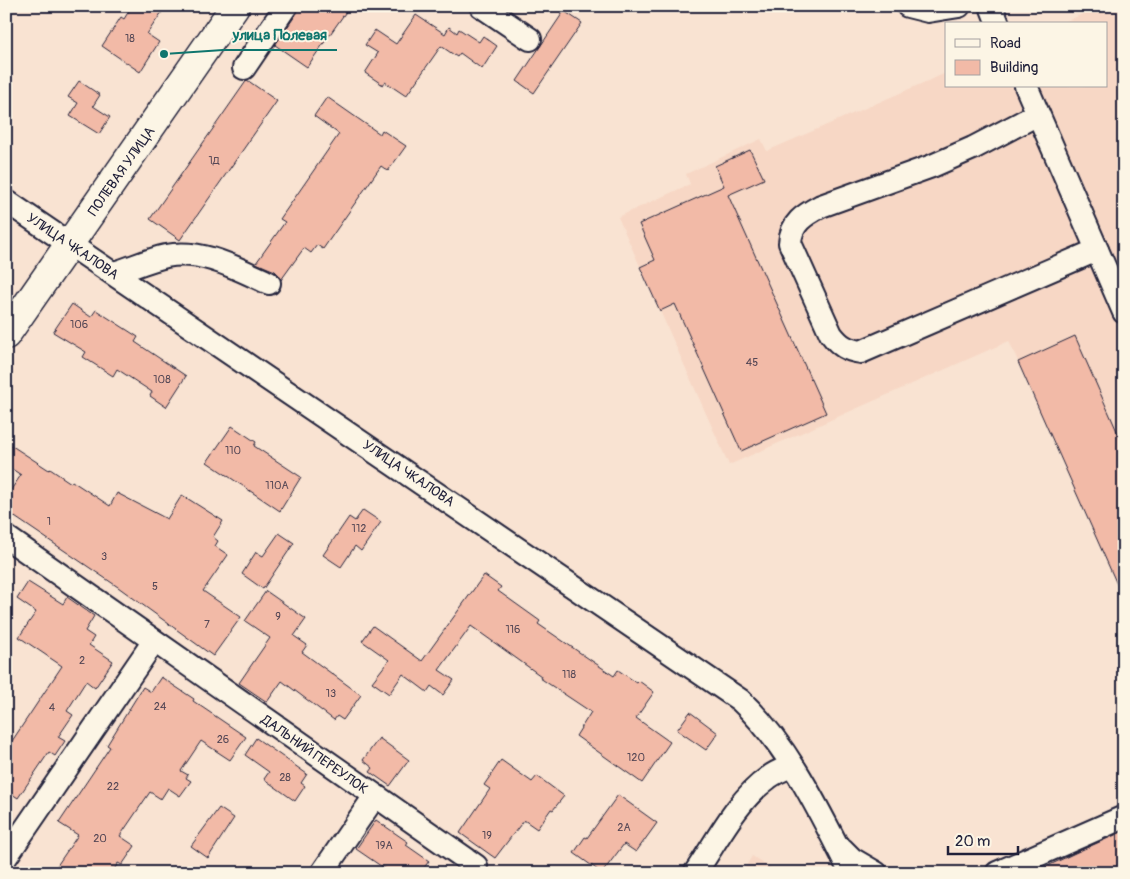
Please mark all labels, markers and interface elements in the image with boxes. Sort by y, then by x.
callout: улица Полевая [223,20,337,50]
legend [945,22,1108,88]
text: улица Полевая [232,26,327,45]
house number: 18 [125,32,135,45]
text: Road [990,34,1021,53]
text: Building [990,58,1038,77]
street label: ПОЛЕВАЯ УЛИЦА [84,123,159,219]
house number: 1Д [209,154,220,167]
street label: УЛИЦА ЧКАЛОВА [24,209,122,283]
house number: 106 [70,318,88,331]
house number: 45 [746,356,758,369]
house number: 108 [153,373,171,386]
street label: УЛИЦА ЧКАЛОВА [360,436,458,510]
house number: 110 [225,444,241,457]
house number: 110А [265,479,289,492]
house number: 1 [47,515,51,528]
house number: 112 [352,522,366,535]
house number: 3 [101,550,107,563]
house number: 5 [152,580,158,593]
house number: 9 [275,610,281,623]
house number: 7 [204,618,210,631]
house number: 116 [505,623,521,636]
house number: 2 [79,654,85,667]
house number: 118 [562,668,577,681]
house number: 13 [326,687,336,700]
house number: 24 [154,700,167,713]
house number: 4 [49,701,56,714]
street label: ДАЛЬНИЙ ПЕРЕУЛОК [257,711,371,798]
house number: 26 [217,733,229,746]
house number: 120 [627,751,645,764]
house number: 28 [279,771,291,784]
house number: 22 [107,780,119,793]
house number: 2А [617,821,631,834]
scale bar [948,824,1018,856]
house number: 19 [482,829,492,842]
house number: 20 [93,832,107,845]
text: 20 m [955,832,990,851]
house number: 19А [375,839,393,852]

